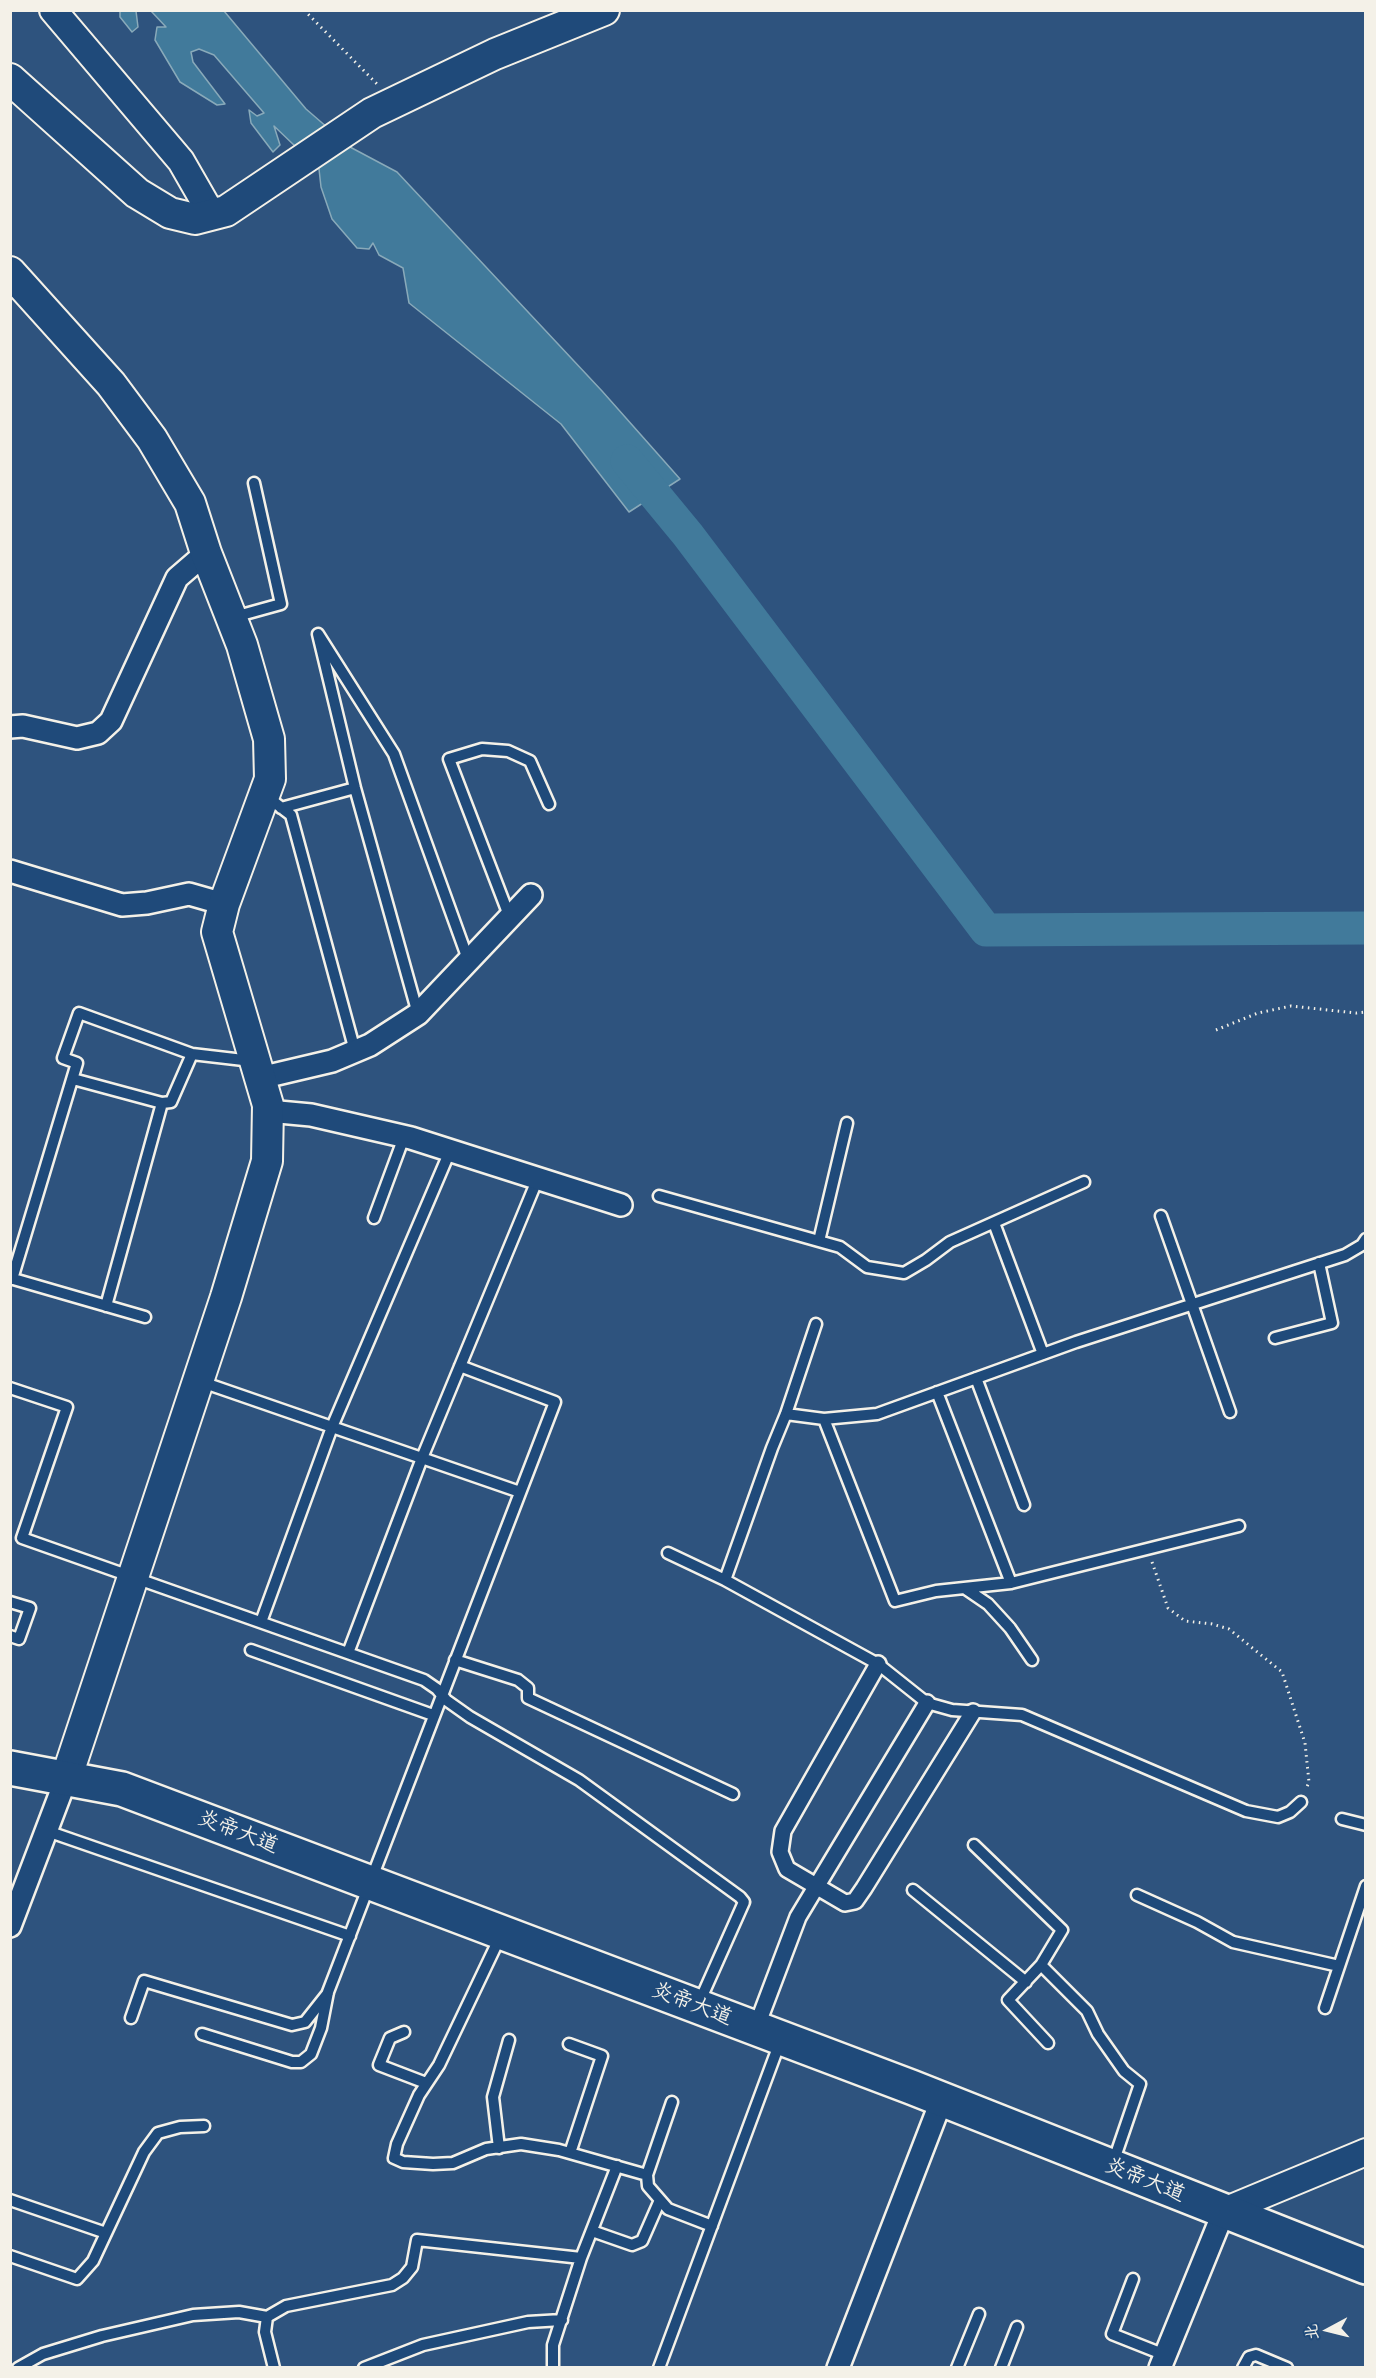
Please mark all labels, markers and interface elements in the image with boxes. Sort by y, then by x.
street label: 炎帝大道 [194,1805,282,1859]
street label: 炎帝大道 [648,1977,736,2031]
street label: 炎帝大道 [1101,2153,1189,2207]
north arrow [1298,2300,1358,2360]
text: 北 [1297,2323,1323,2342]

